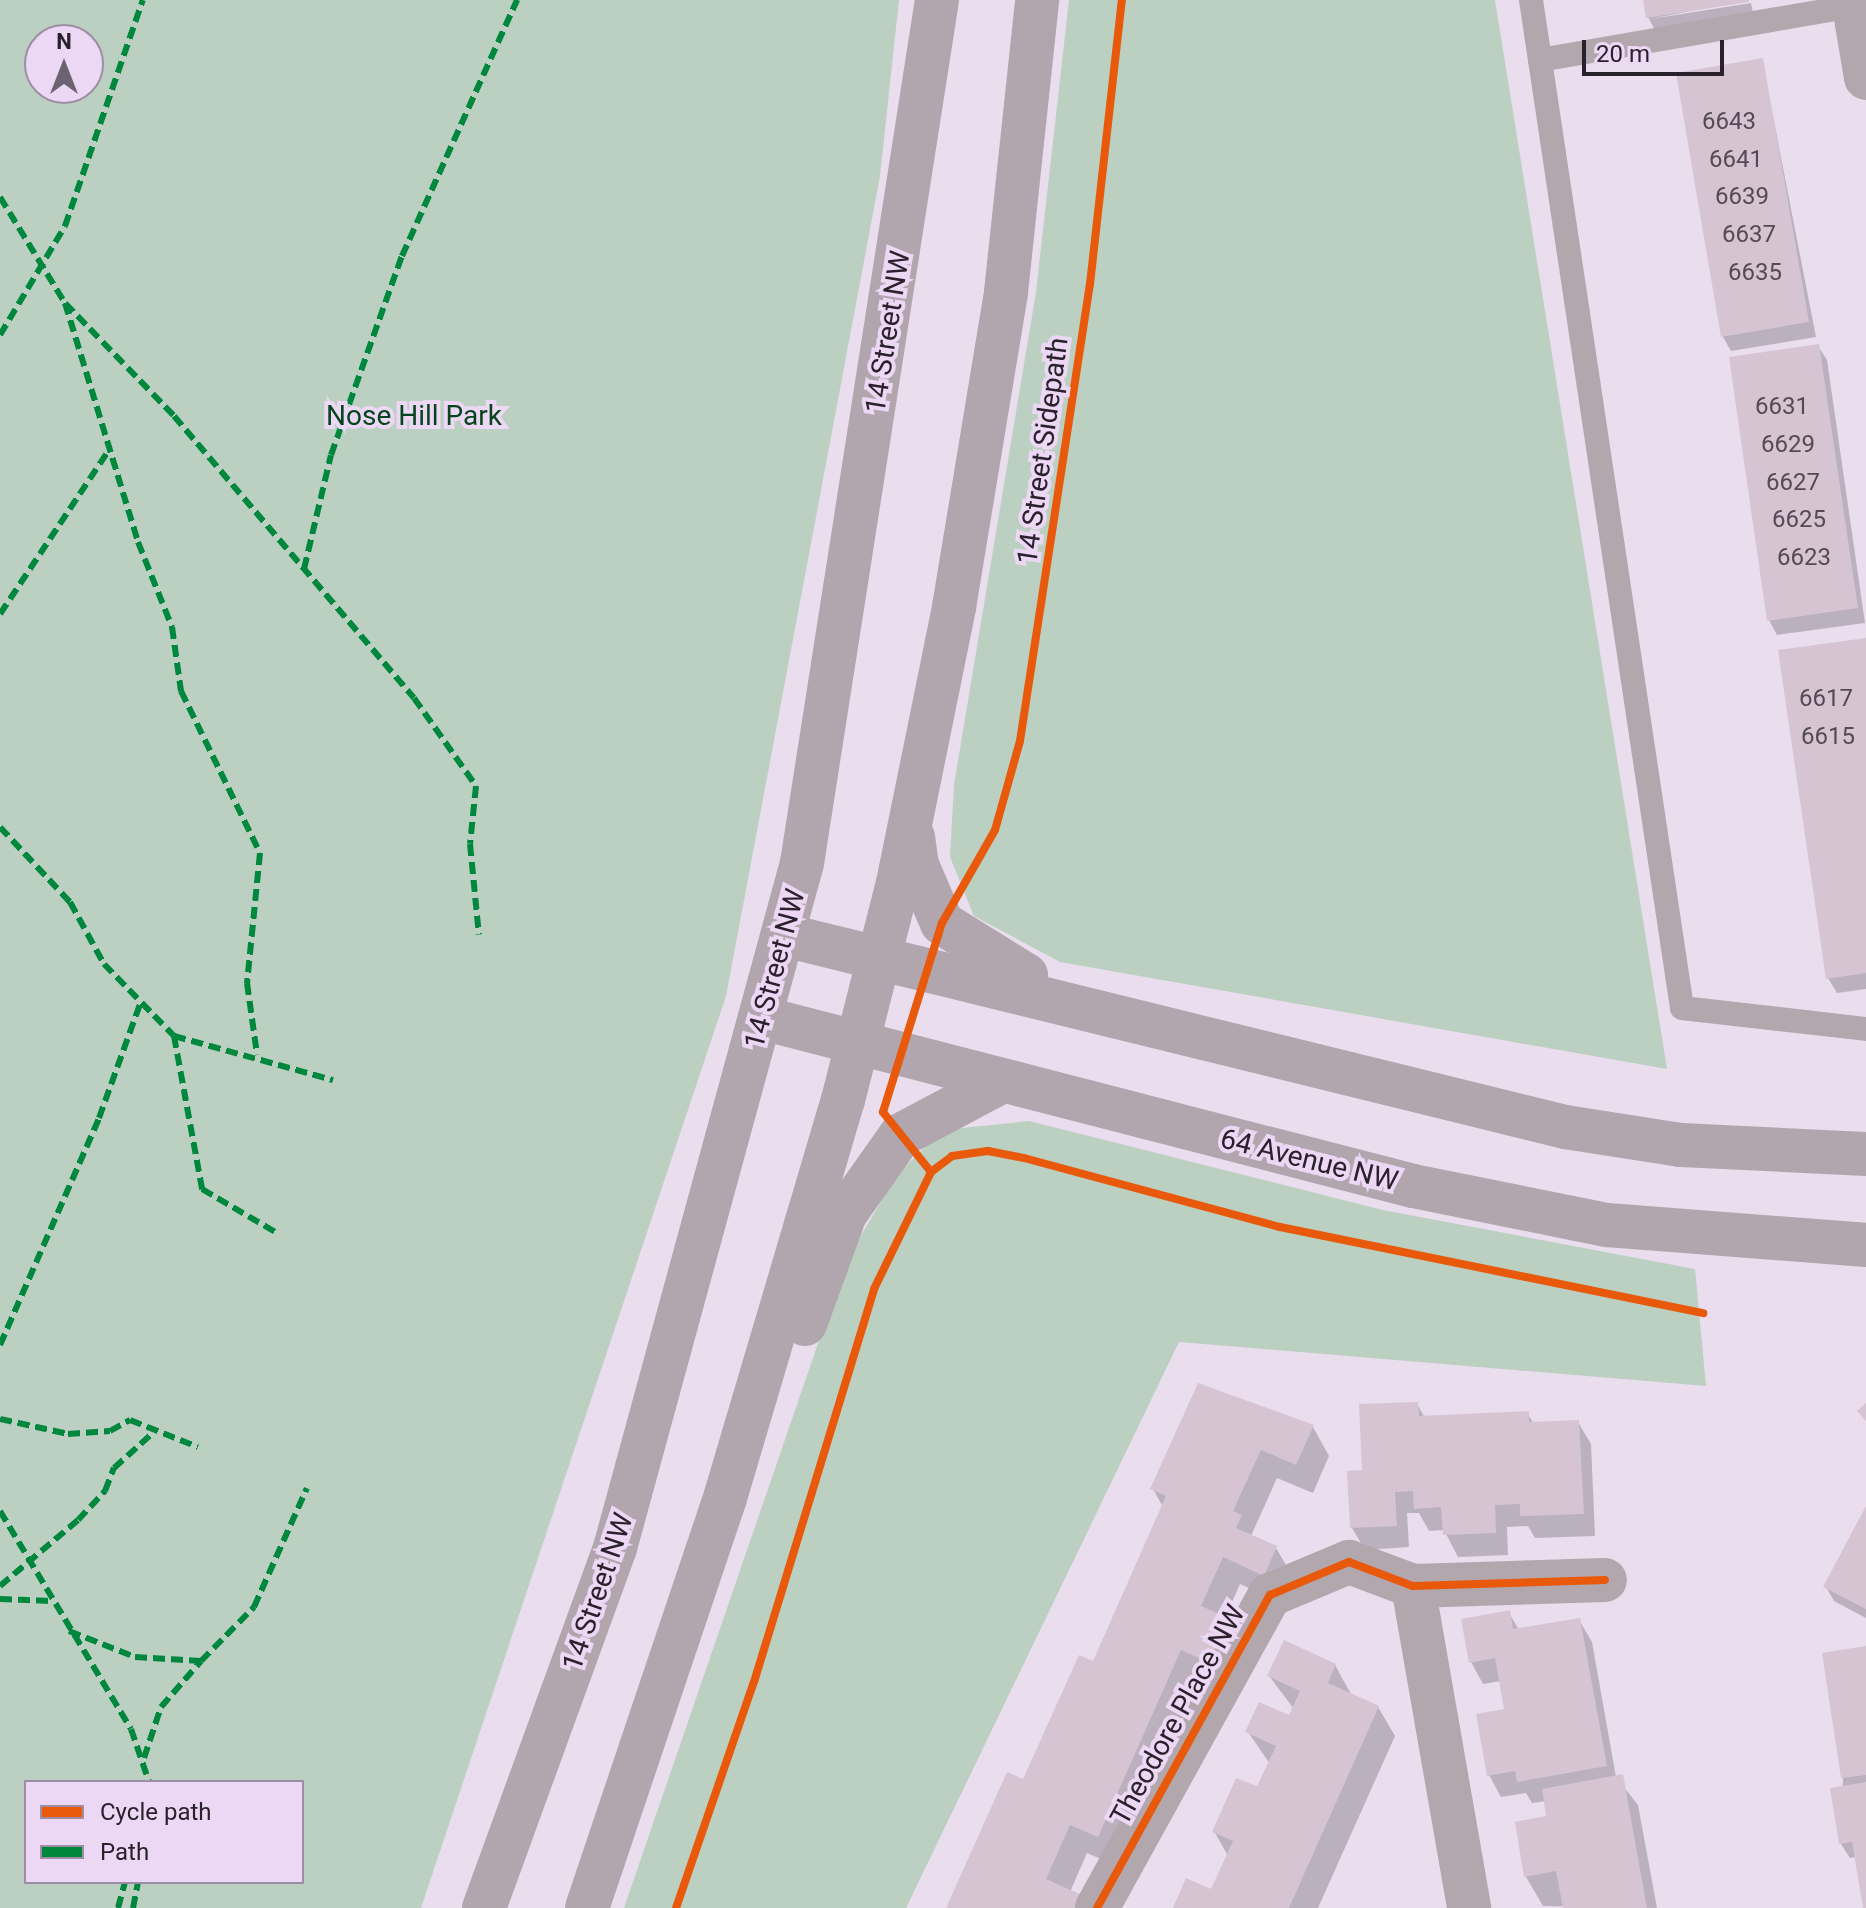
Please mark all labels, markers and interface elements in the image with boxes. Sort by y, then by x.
north arrow [24,24,104,104]
scale bar [1586,24,1728,74]
text: N [56,29,72,54]
text: 20 m [1596,40,1650,68]
house number: 6643 [1702,108,1756,136]
house number: 6641 [1709,146,1763,174]
house number: 6639 [1715,183,1769,211]
house number: 6637 [1722,221,1776,249]
street label: 14 Street NW [859,248,917,416]
house number: 6635 [1728,259,1782,287]
street label: 14 Street Sidepath [1010,335,1076,567]
house number: 6631 [1755,393,1809,421]
park label: Nose Hill Park [326,399,502,433]
house number: 6629 [1761,431,1815,459]
house number: 6627 [1766,469,1820,497]
house number: 6625 [1772,506,1826,534]
house number: 6623 [1777,544,1831,572]
house number: 6617 [1799,685,1853,713]
house number: 6615 [1801,723,1855,751]
street label: 14 Street NW [738,885,812,1053]
street label: 64 Avenue NW [1217,1122,1401,1198]
street label: 14 Street NW [555,1509,641,1675]
street label: Theodore Place NW [1104,1599,1252,1831]
legend [24,1780,304,1884]
text: Cycle path [100,1798,212,1826]
text: Path [100,1838,149,1866]

